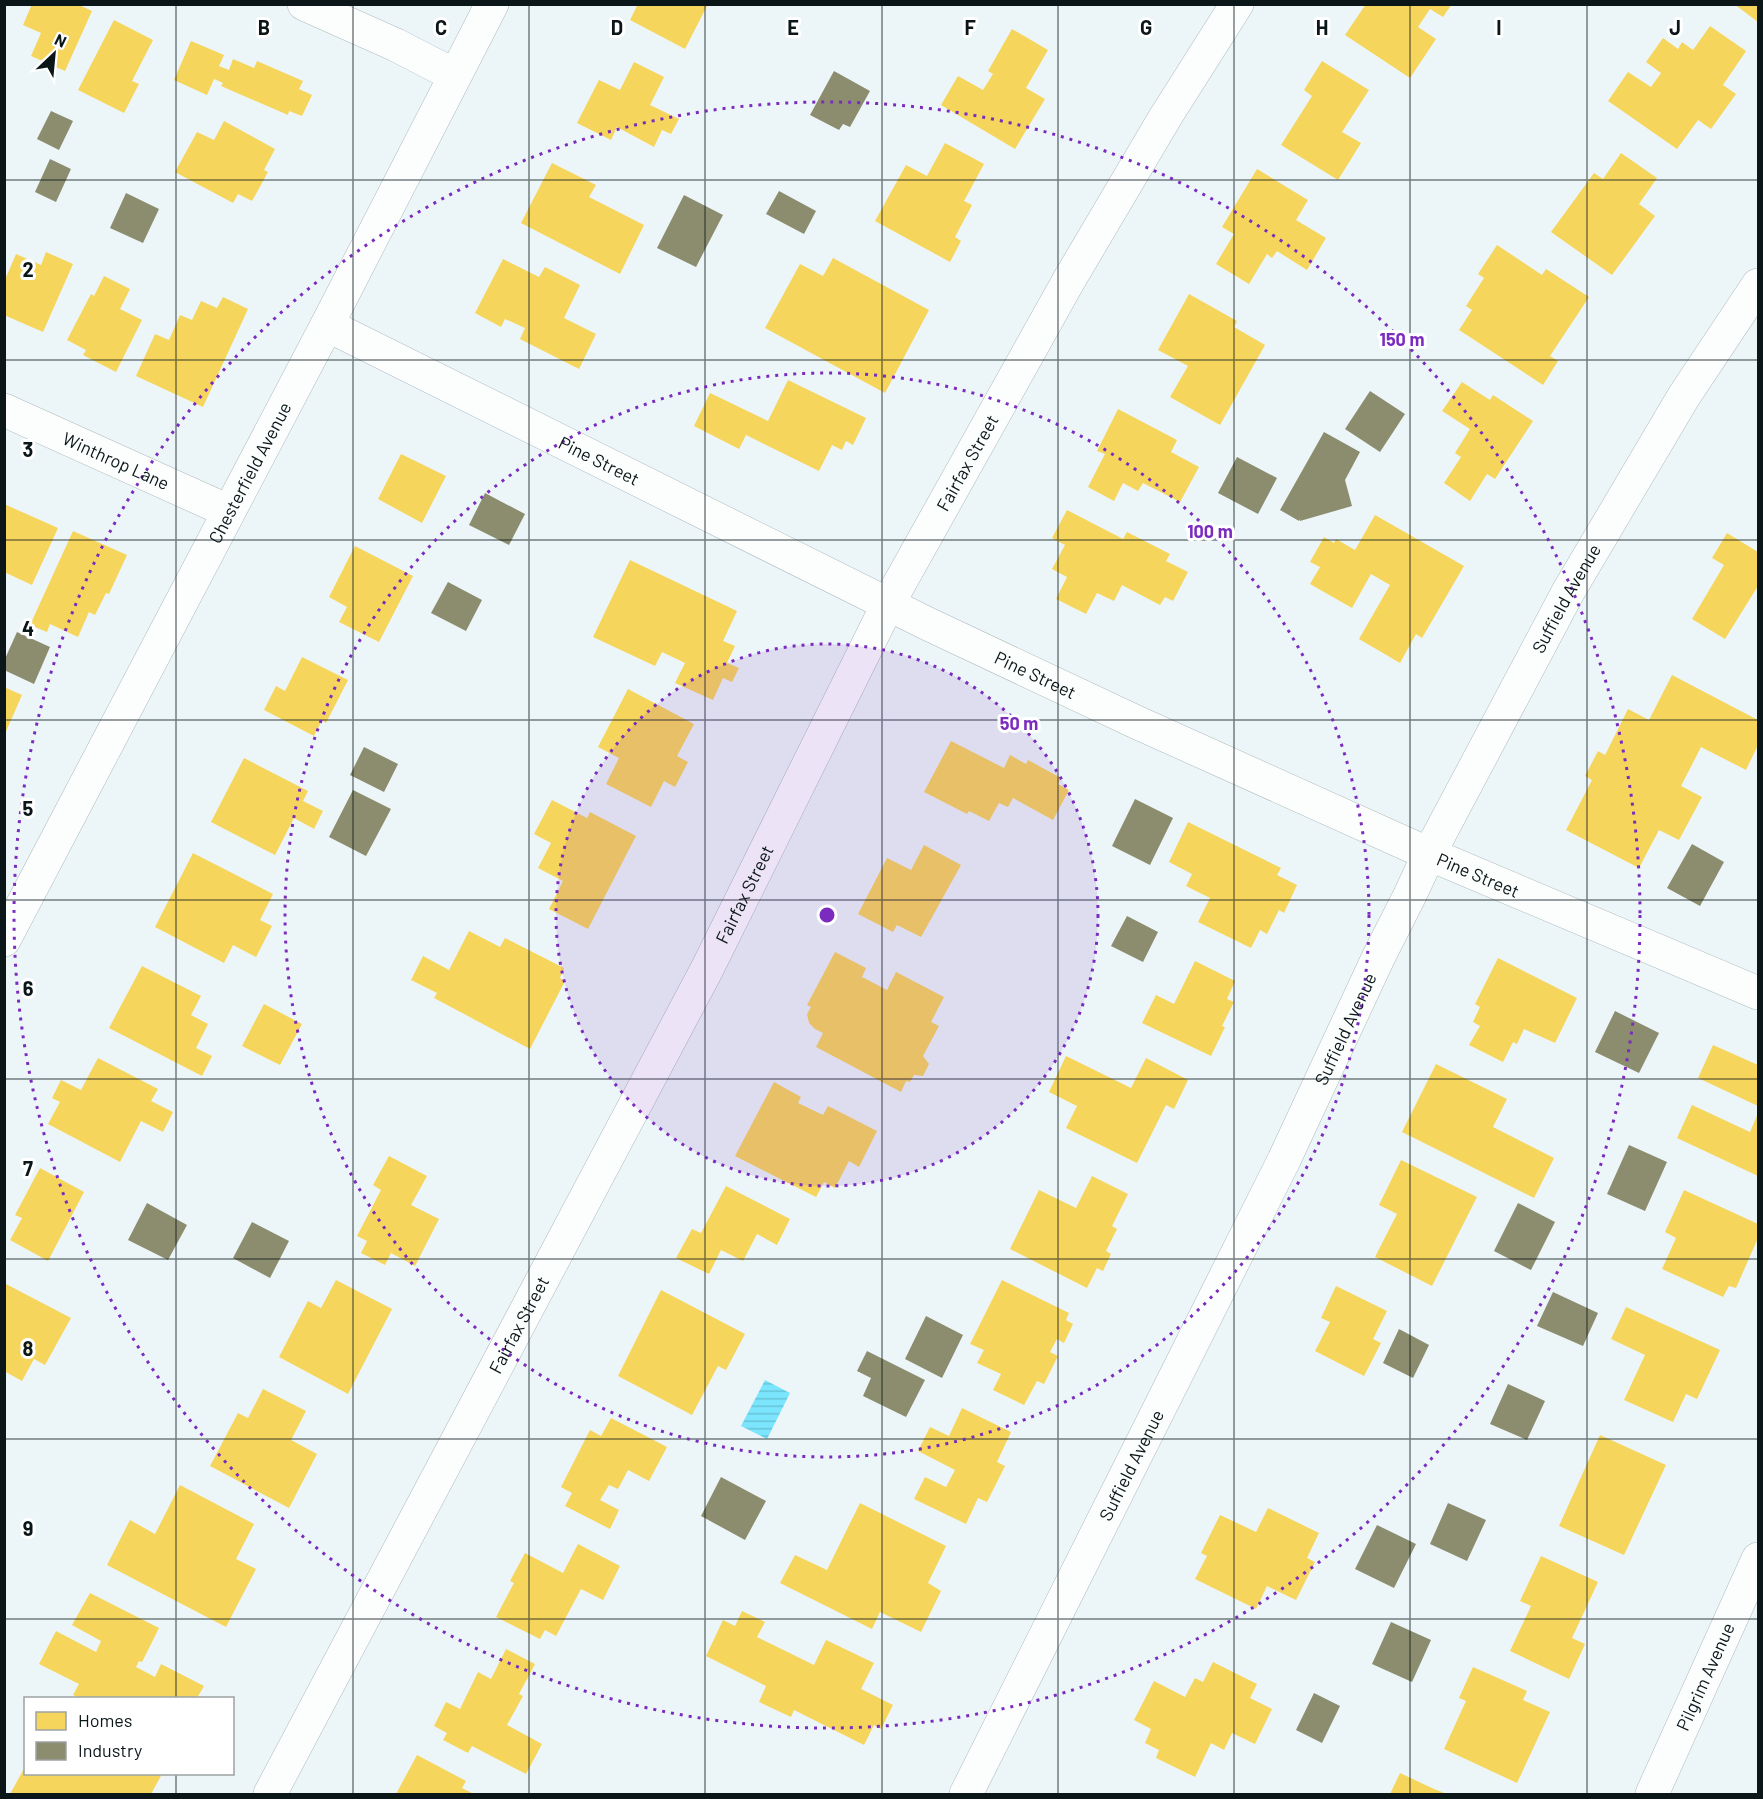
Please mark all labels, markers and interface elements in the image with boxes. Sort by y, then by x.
text: B [258,15,270,39]
text: C [435,15,447,39]
text: D [611,15,623,39]
text: E [787,15,799,39]
text: F [964,15,976,39]
text: G [1140,15,1152,39]
text: H [1316,15,1328,39]
text: I [1496,15,1502,39]
text: J [1669,15,1681,39]
north arrow [24,24,84,84]
text: N [52,29,70,51]
text: 2 [22,257,34,281]
text: 150 m [1380,328,1424,350]
street label: Chesterfield Avenue [203,398,296,547]
street label: Fairfax Street [931,411,1003,515]
street label: Winthrop Lane [59,427,173,494]
street label: Pine Street [555,431,643,490]
text: 3 [23,437,33,461]
text: 100 m [1187,520,1233,542]
street label: Suffield Avenue [1527,540,1605,657]
text: 4 [22,616,34,640]
street label: Pine Street [991,646,1080,703]
text: 50 m [1000,712,1038,734]
text: 5 [23,796,34,820]
street label: Fairfax Street [710,841,778,947]
street label: Pine Street [1434,848,1523,902]
centre of rings [817,905,837,925]
street label: Suffield Avenue [1309,969,1381,1089]
text: 6 [23,976,34,1000]
text: 7 [23,1156,33,1180]
street label: Fairfax Street [484,1272,553,1377]
text: 8 [23,1336,34,1360]
street label: Suffield Avenue [1094,1406,1168,1524]
text: 9 [23,1516,33,1540]
street label: Pilgrim Avenue [1671,1619,1739,1734]
legend [24,1697,234,1775]
text: Homes [78,1709,132,1731]
text: Industry [78,1739,142,1761]

